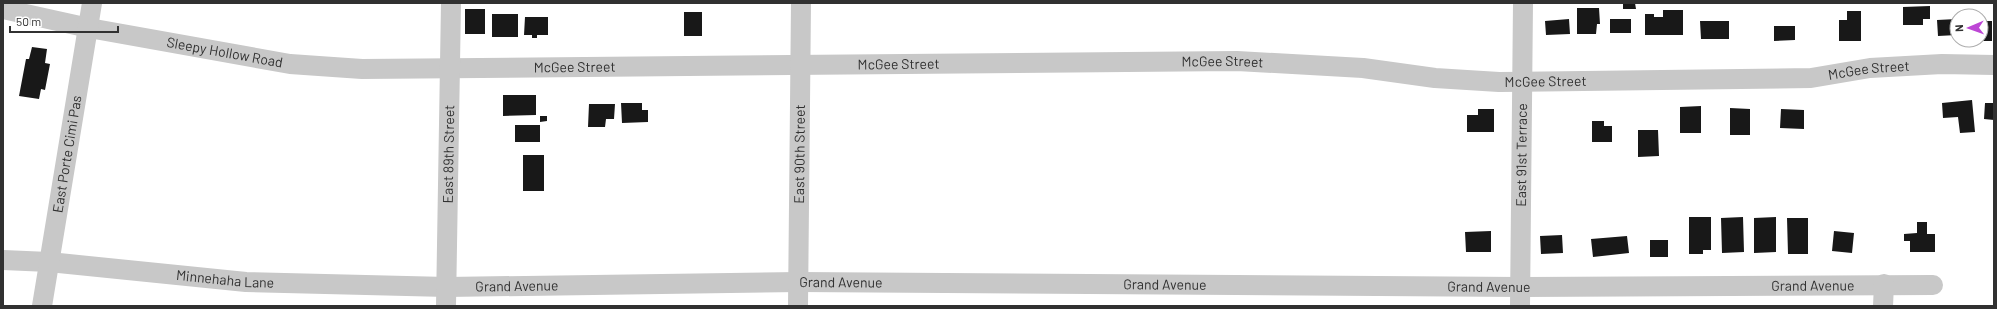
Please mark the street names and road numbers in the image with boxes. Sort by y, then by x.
street label: Sleepy Hollow Road [165,33,284,71]
street label: McGee Street [1181,52,1264,70]
street label: McGee Street [857,55,940,72]
street label: McGee Street [1827,57,1910,83]
street label: McGee Street [534,58,616,75]
street label: McGee Street [1504,72,1587,90]
street label: East Porte Cimi Pas [49,94,85,214]
street label: East 91st Terrace [1512,103,1530,207]
street label: East 90th Street [790,104,808,204]
street label: East 89th Street [439,105,457,203]
street label: Minnehaha Lane [175,266,274,291]
street label: Grand Avenue [799,273,883,291]
street label: Grand Avenue [1123,275,1207,293]
street label: Grand Avenue [475,276,559,295]
street label: Grand Avenue [1771,276,1855,294]
street label: Grand Avenue [1447,277,1531,295]

